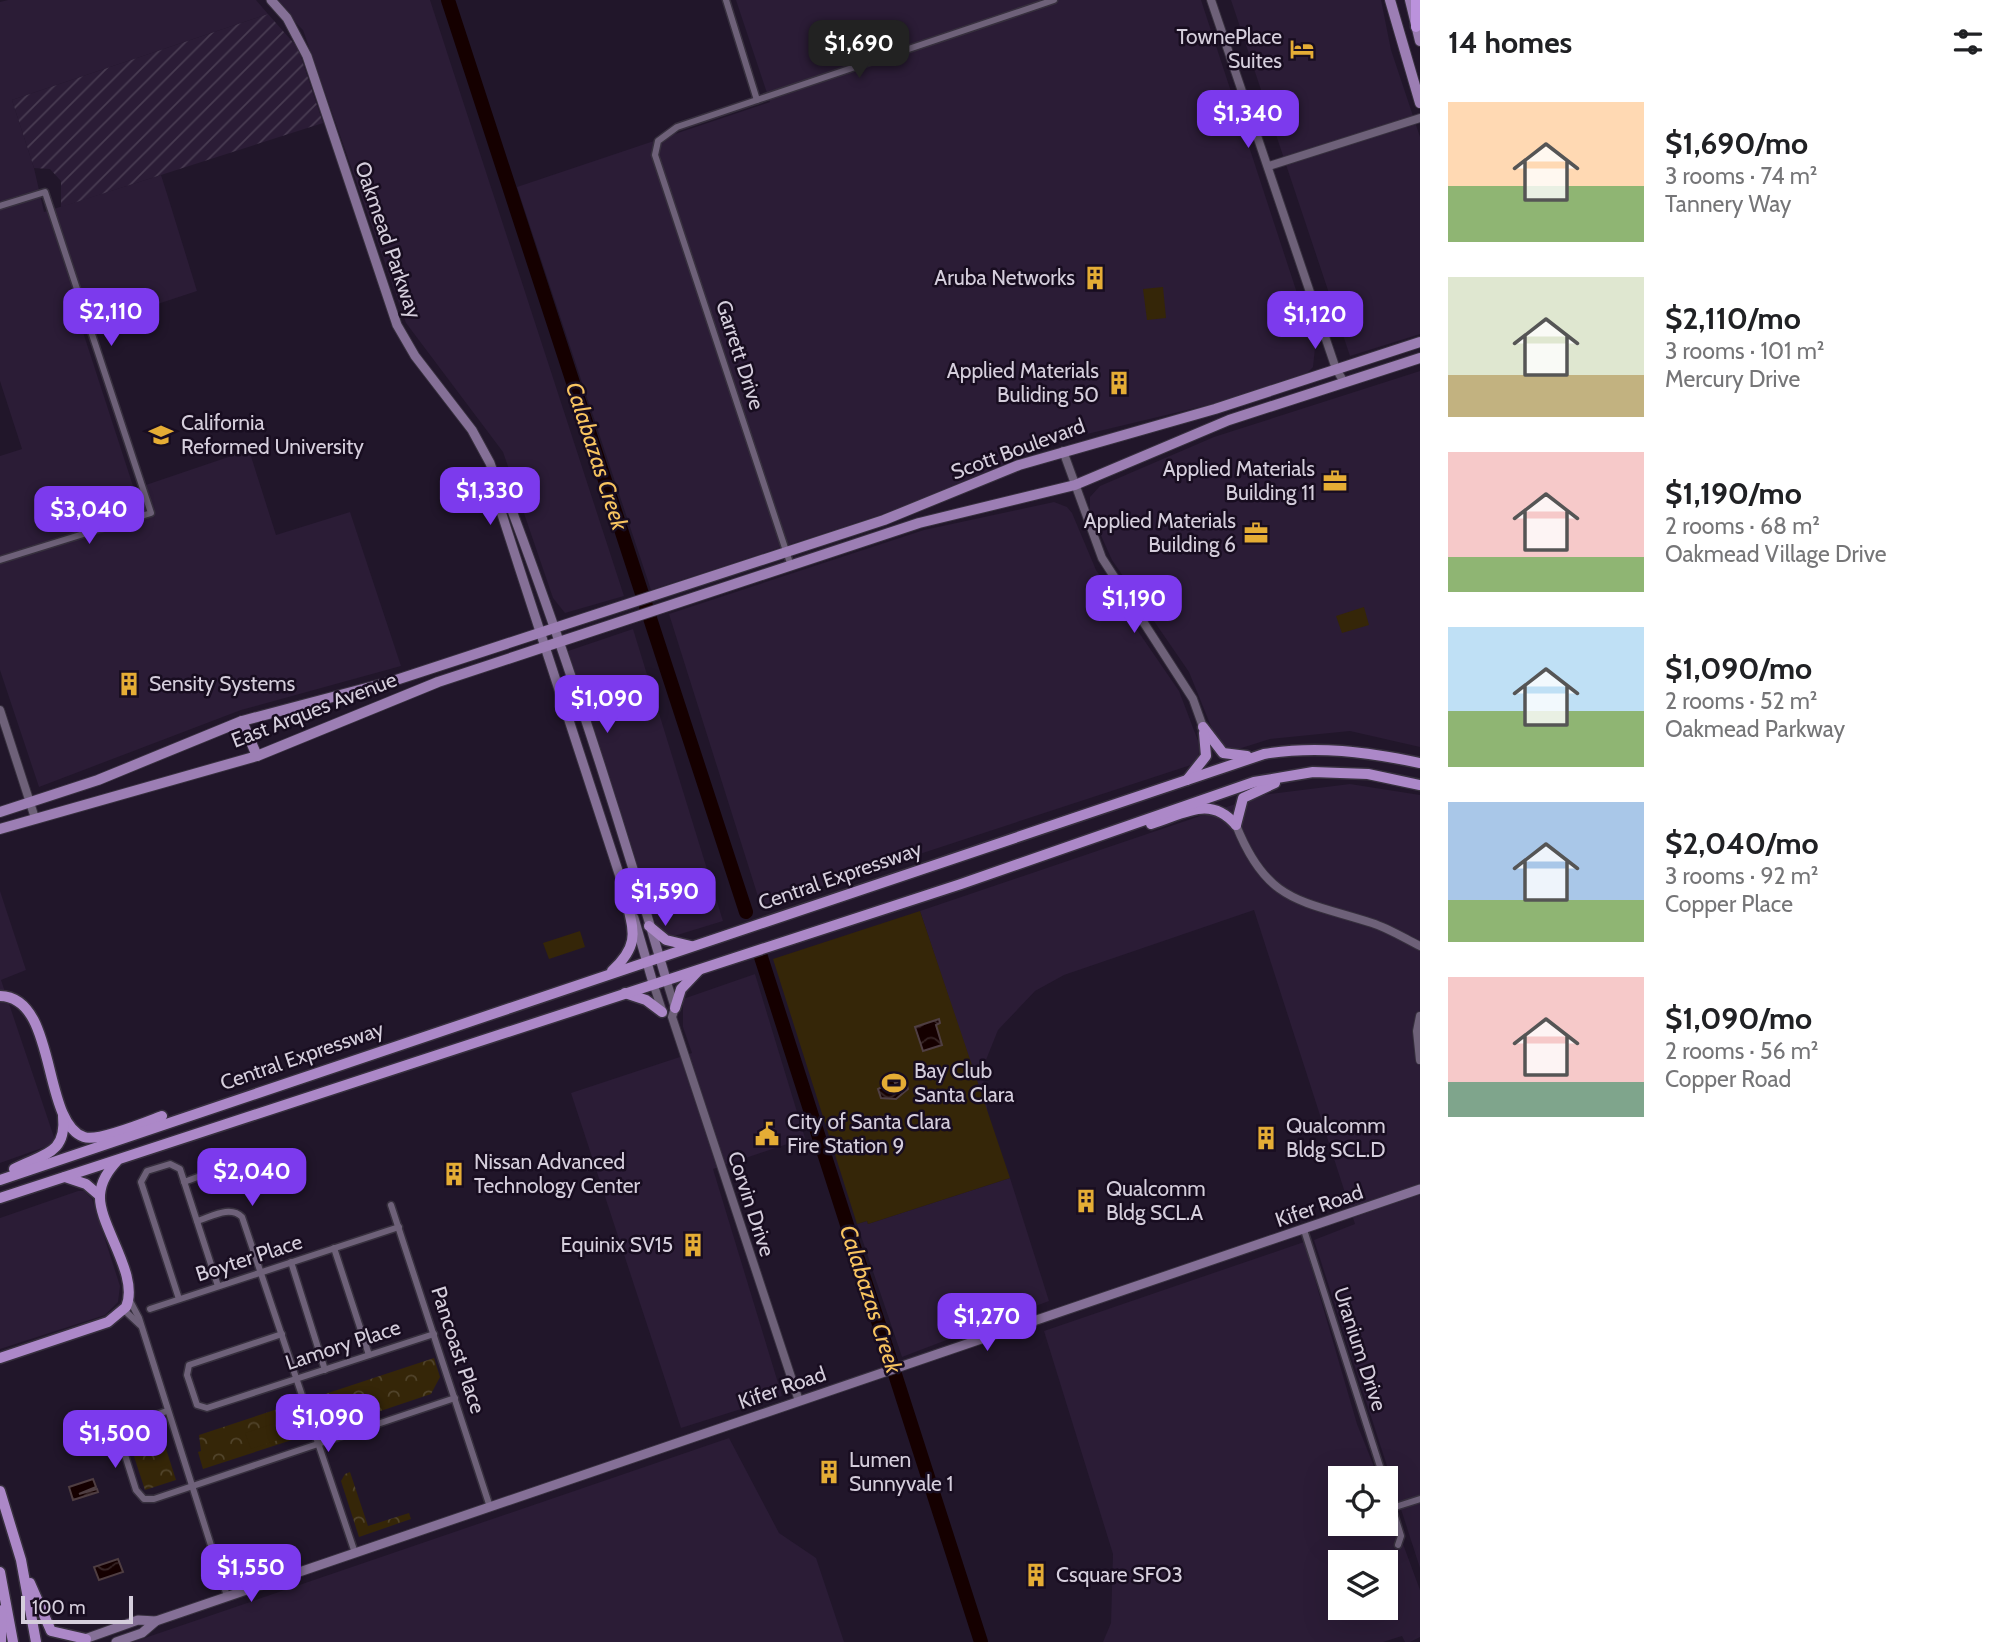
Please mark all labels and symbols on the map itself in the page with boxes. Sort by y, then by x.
pin: $1,690 [802,20,916,80]
place label: TownePlace Suites [1177,24,1282,73]
hotel icon: TownePlace Suites [1288,35,1316,63]
pin: $1,340 [1191,90,1305,150]
street label: Oakmead Parkway [350,158,427,322]
building icon: Aruba Networks [1081,264,1109,292]
place label: Aruba Networks [934,265,1075,290]
pin: $2,110 [54,288,168,348]
pin: $1,120 [1258,292,1372,351]
street label: Garrett Drive [711,297,770,413]
place label: Applied Materials Buliding 50 [947,358,1099,407]
building icon: Applied Materials Buliding 50 [1105,369,1133,397]
water label: Calabazas Creek [560,378,634,535]
place label: California Reformed University [181,410,364,459]
street label: Scott Boulevard [947,413,1088,484]
school or university icon: California Reformed University [147,421,175,449]
place label: Applied Materials Building 11 [1163,456,1315,505]
office icon: Applied Materials Building 11 [1321,467,1349,495]
pin: $1,330 [433,468,547,527]
pin: $3,040 [32,486,146,546]
place label: Applied Materials Building 6 [1084,508,1236,557]
office icon: Applied Materials Building 6 [1242,519,1270,547]
pin: $1,190 [1077,576,1191,635]
street label: East Arques Avenue [228,666,400,753]
building icon: Sensity Systems [115,670,143,698]
place label: Sensity Systems [149,671,296,696]
pin: $1,090 [550,676,664,735]
street label: Central Expressway [755,836,925,915]
pin: $1,590 [608,869,722,928]
street label: Central Expressway [217,1016,387,1095]
place label: Bay Club Santa Clara [914,1058,1014,1107]
sports icon: Bay Club Santa Clara [880,1069,908,1097]
place label: City of Santa Clara Fire Station 9 [787,1109,951,1158]
place label: Qualcomm Bldg SCL.D [1286,1113,1386,1162]
public building icon: City of Santa Clara Fire Station 9 [753,1120,781,1148]
building icon: Qualcomm Bldg SCL.D [1252,1124,1280,1152]
pin: $2,040 [195,1148,309,1208]
street label: Corvin Drive [723,1148,780,1260]
place label: Nissan Advanced Technology Center [474,1149,640,1198]
building icon: Nissan Advanced Technology Center [440,1160,468,1188]
place label: Qualcomm Bldg SCL.A [1106,1176,1206,1225]
street label: Kifer Road [1272,1179,1366,1232]
building icon: Qualcomm Bldg SCL.A [1072,1187,1100,1215]
water label: Calabazas Creek [834,1221,908,1378]
street label: Boyter Place [192,1228,306,1287]
building icon: Equinix SV15 [679,1231,707,1259]
place label: Equinix SV15 [560,1232,673,1257]
street label: Pancoast Place [426,1283,491,1417]
street label: Uranium Drive [1329,1284,1392,1414]
pin: $1,270 [930,1294,1044,1353]
street label: Lamory Place [282,1314,404,1375]
street label: Kifer Road [735,1361,829,1414]
pin: $1,090 [271,1394,385,1454]
pin: $1,500 [58,1410,172,1470]
place label: Lumen Sunnyvale 1 [849,1447,953,1496]
building icon: Lumen Sunnyvale 1 [815,1458,843,1486]
pin: $1,550 [194,1544,308,1604]
building icon: Csquare SFO3 [1022,1561,1050,1589]
place label: Csquare SFO3 [1056,1562,1183,1587]
scale bar [21,1593,133,1625]

